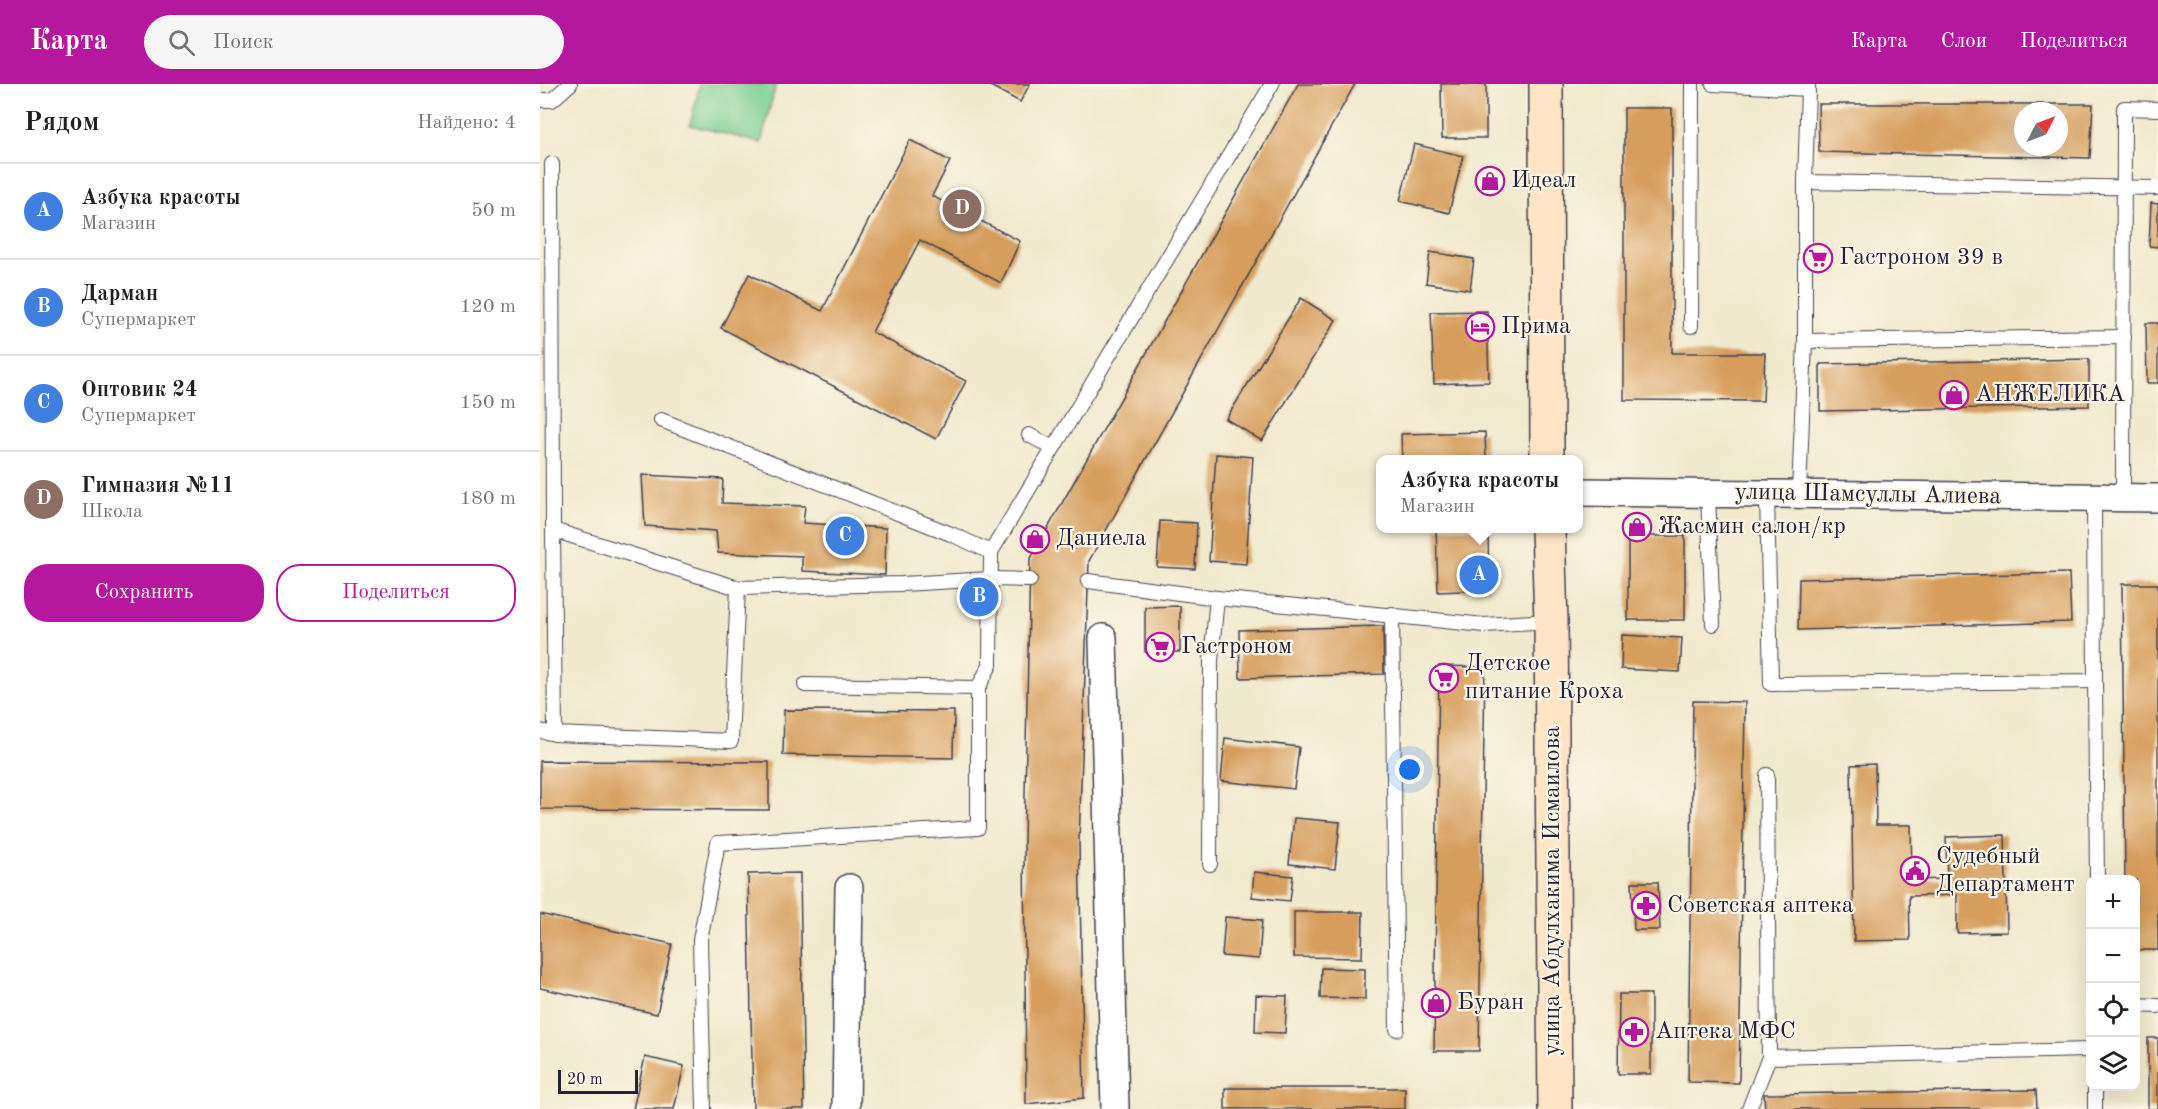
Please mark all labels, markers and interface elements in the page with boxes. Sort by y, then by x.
search box [144,15,564,69]
icon: search [165,26,198,59]
text: Карта [30,28,108,56]
text: Поиск [213,31,274,53]
text: Карта [1851,31,1908,52]
text: Слои [1941,31,1987,52]
text: Поделиться [2020,31,2128,52]
north arrow [2014,102,2068,156]
text: Рядом [24,110,99,136]
text: Найдено: 4 [417,113,516,133]
shop icon: Идеал [1474,165,1506,197]
place label: Идеал [1511,169,1576,193]
pin: D [942,186,982,232]
text: Азбука красоты [81,187,241,209]
text: A [36,201,51,221]
text: 50 m [471,201,516,221]
text: Магазин [81,214,156,234]
supermarket icon: Гастроном 39 в [1802,242,1834,274]
place label: Гастроном 39 в [1839,246,2003,270]
text: Дарман [81,283,158,305]
text: B [36,297,51,317]
text: 120 m [460,297,516,317]
text: Супермаркет [81,310,196,330]
hotel icon: Прима [1464,311,1496,343]
place label: Прима [1501,315,1571,339]
text: Оптовик 24 [81,379,198,401]
shop icon: АНЖЕЛИКА [1938,379,1970,411]
place label: АНЖЕЛИКА [1975,383,2125,407]
text: C [37,393,50,413]
text: 150 m [460,393,516,413]
text: Супермаркет [81,406,196,426]
popup [1376,455,1583,533]
text: Азбука красоты [1400,470,1559,492]
text: Гимназия №11 [81,475,235,497]
street label: улица Шамсуллы Алиева [1735,481,2002,509]
text: D [36,489,51,509]
text: 180 m [460,489,516,509]
text: Магазин [1400,497,1475,517]
text: Школа [81,502,143,522]
shop icon: Жасмин салон/кр [1621,511,1653,543]
pin: C [826,514,864,558]
place label: Жасмин салон/кр [1658,515,1846,539]
shop icon: Даниела [1019,523,1051,555]
place label: Даниела [1056,527,1147,551]
pin: A [1460,552,1498,598]
button: Сохранить [24,564,264,622]
button: Поделиться [276,564,516,622]
pin: B [960,574,998,620]
supermarket icon: Гастроном [1144,631,1176,663]
place label: Гастроном [1181,635,1292,659]
place label: Детское питание Кроха [1465,652,1624,704]
supermarket icon: Детское питание Кроха [1428,662,1460,694]
street label: улица Абдулхакима Исмаилова [1541,726,1565,1056]
your location [1395,755,1424,784]
place label: Судебный Департамент [1936,845,2075,897]
public building icon: Судебный Департамент [1899,855,1931,887]
map controls [2086,875,2140,1091]
button: + [2086,875,2140,929]
pharmacy icon: Советская аптека [1630,890,1662,922]
place label: Советская аптека [1667,894,1854,918]
button: − [2086,929,2140,983]
button: locate [2086,983,2140,1037]
shop icon: Буран [1420,987,1452,1019]
place label: Буран [1457,991,1524,1015]
pharmacy icon: Аптека МФС [1618,1016,1650,1048]
place label: Аптека МФС [1655,1020,1796,1044]
button: layers [2086,1037,2140,1091]
scale bar [558,1067,638,1094]
text: 20 m [567,1072,603,1088]

